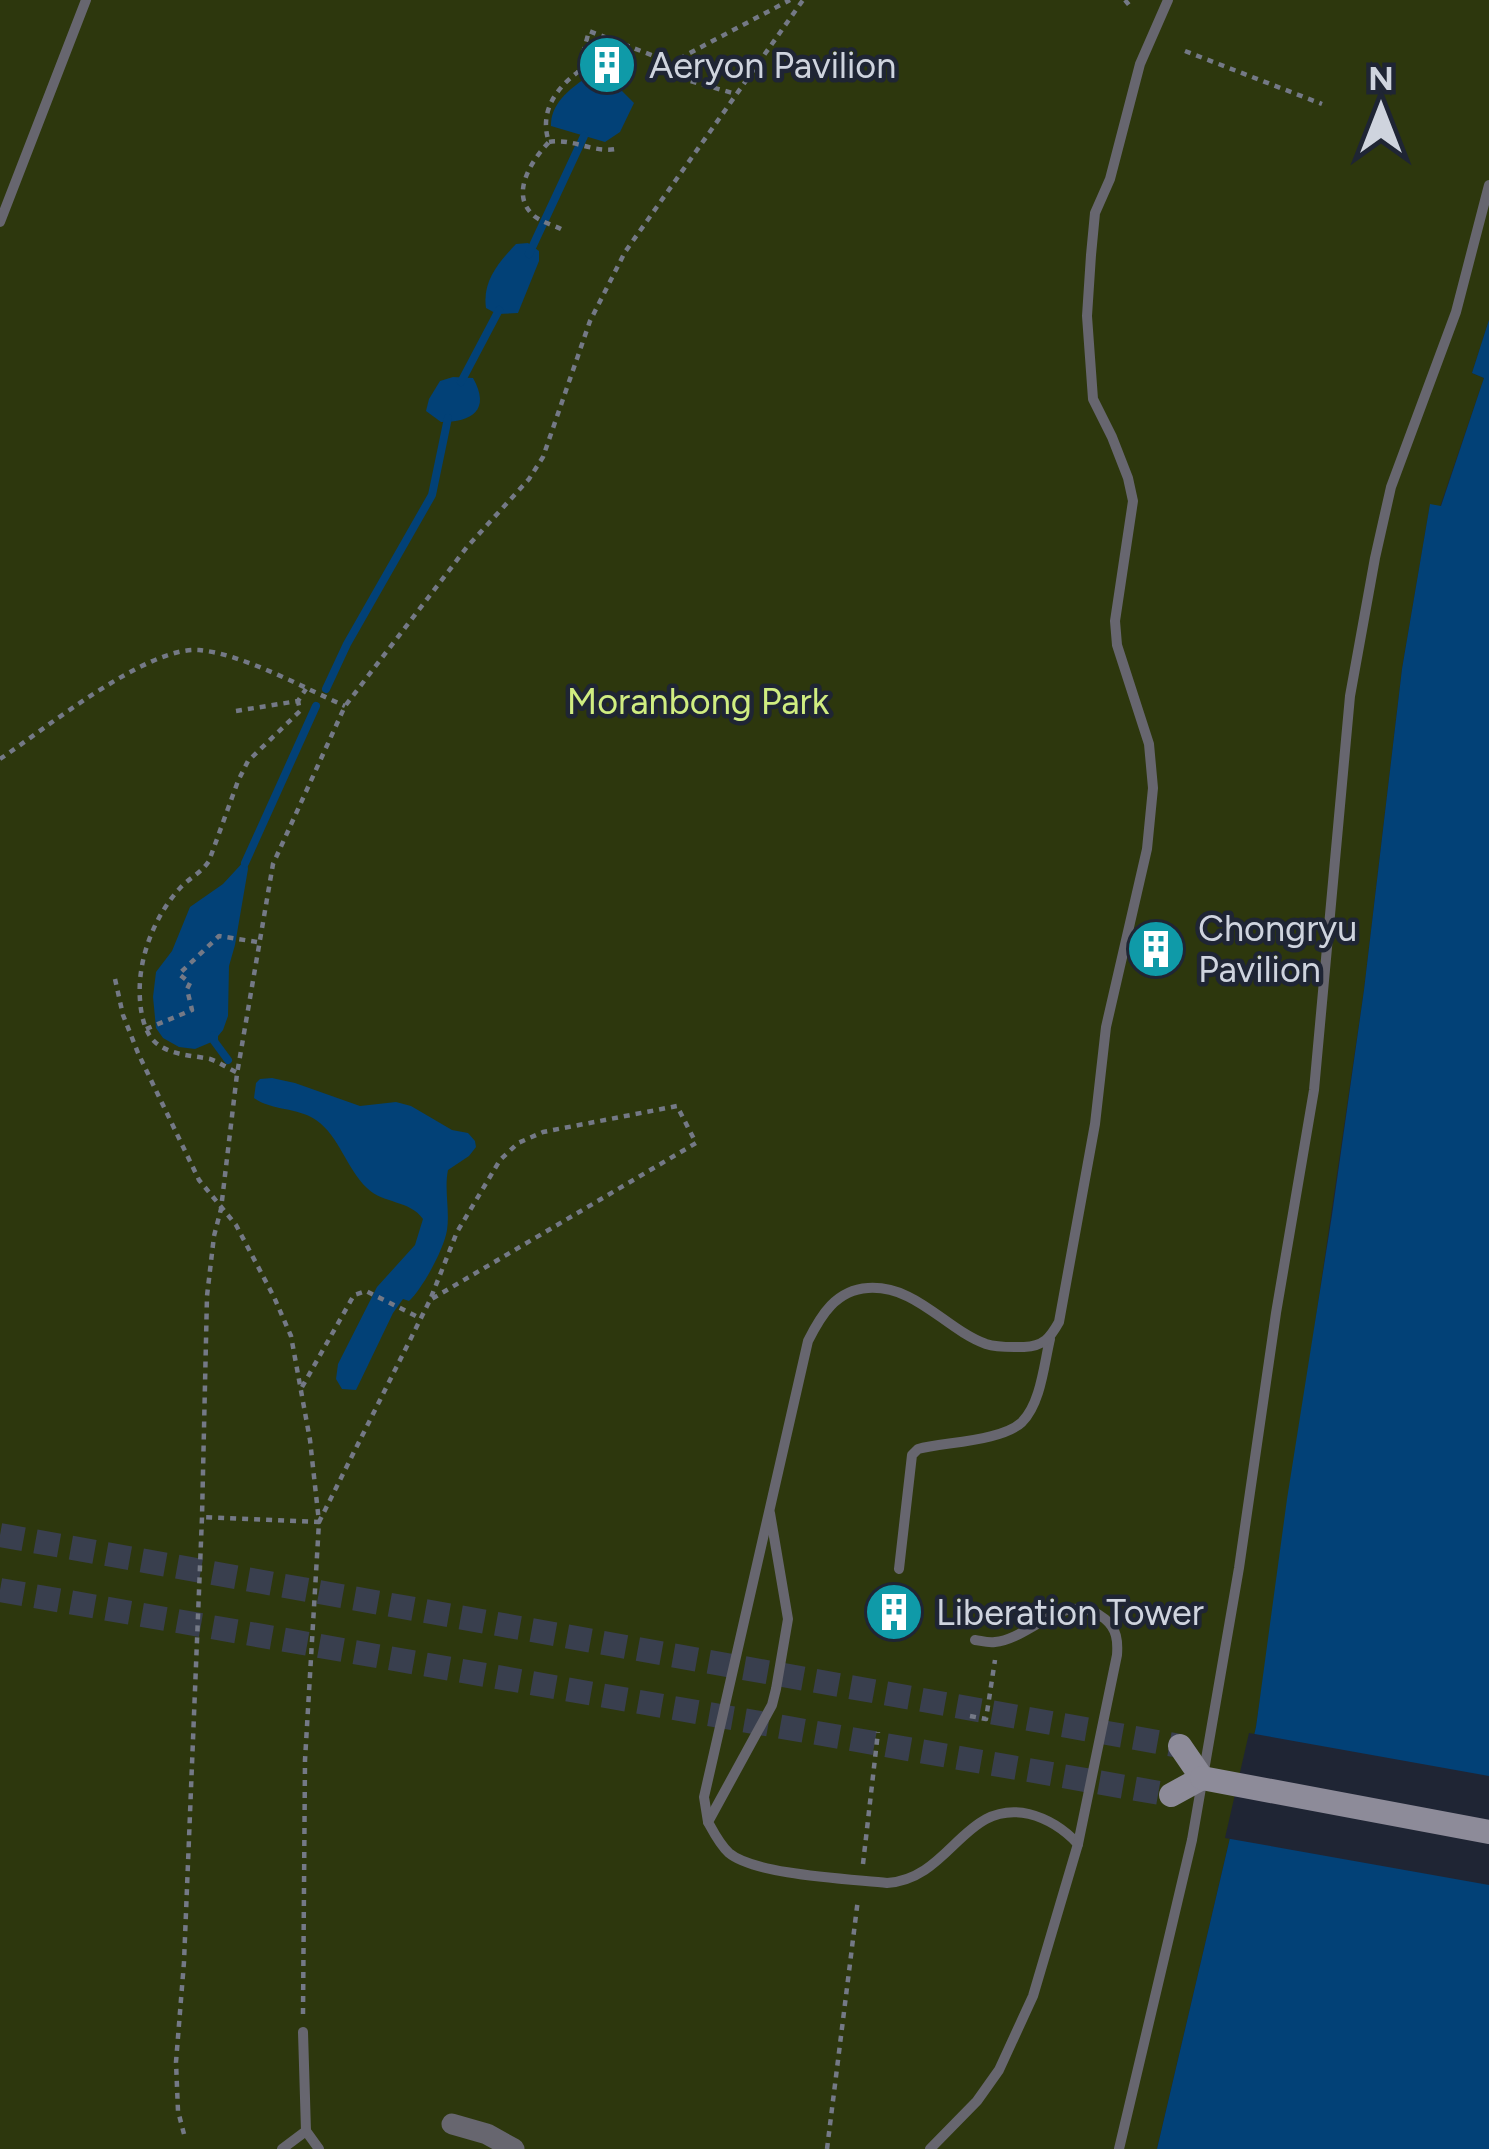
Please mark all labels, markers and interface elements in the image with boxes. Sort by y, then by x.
building icon: Aeryon Pavilion [576,34,638,96]
place label: Aeryon Pavilion [649,44,896,87]
north arrow [1321,48,1441,168]
text: N [1368,59,1394,98]
park label: Moranbong Park [567,680,830,723]
place label: Chongryu Pavilion [1198,907,1357,991]
building icon: Chongryu Pavilion [1125,918,1187,980]
building icon: Liberation Tower [863,1581,925,1643]
place label: Liberation Tower [936,1591,1204,1634]

